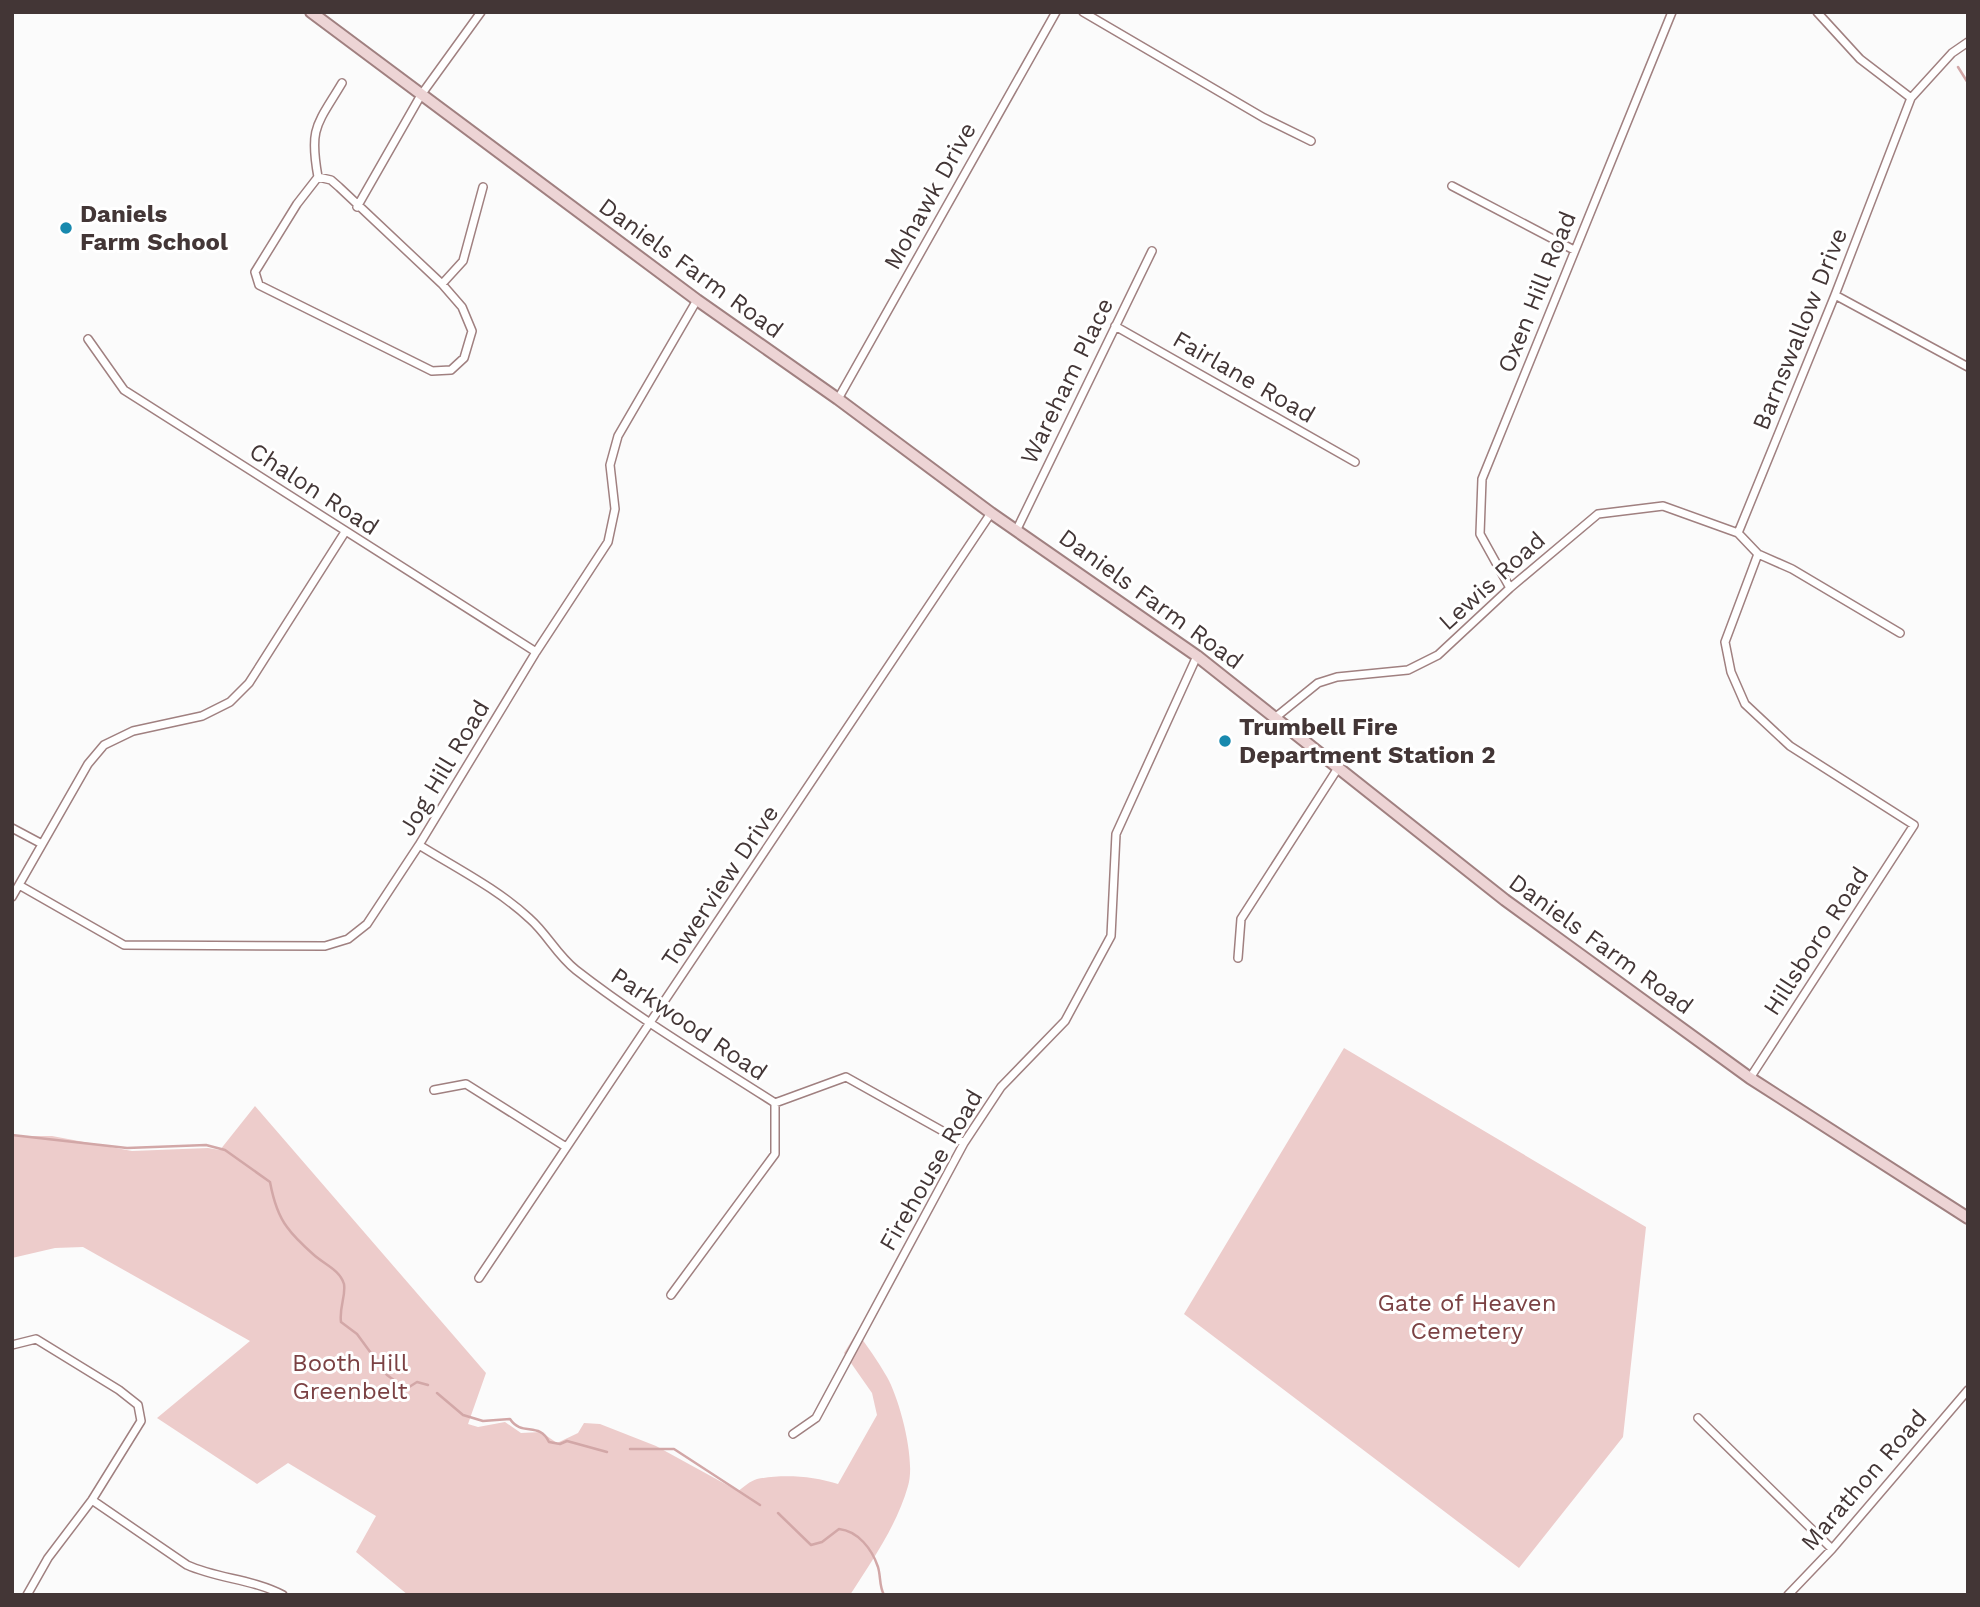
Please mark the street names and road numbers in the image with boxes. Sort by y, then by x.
street label: Mohawk Drive [878,118,982,274]
street label: Daniels Farm Road [594,192,788,344]
street label: Oxen Hill Road [1492,207,1582,377]
street label: Barnswallow Drive [1747,224,1853,434]
street label: Wareham Place [1015,293,1119,469]
street label: Fairlane Road [1168,325,1320,429]
street label: Chalon Road [244,437,384,541]
street label: Daniels Farm Road [1054,523,1248,675]
street label: Lewis Road [1433,526,1551,636]
street label: Jog Hill Road [393,695,495,841]
street label: Towerview Drive [656,800,784,972]
street label: Hillsboro Road [1758,862,1874,1020]
street label: Daniels Farm Road [1504,868,1698,1020]
street label: Parkwood Road [606,962,772,1086]
street label: Firehouse Road [873,1084,989,1256]
street label: Marathon Road [1795,1404,1933,1556]

